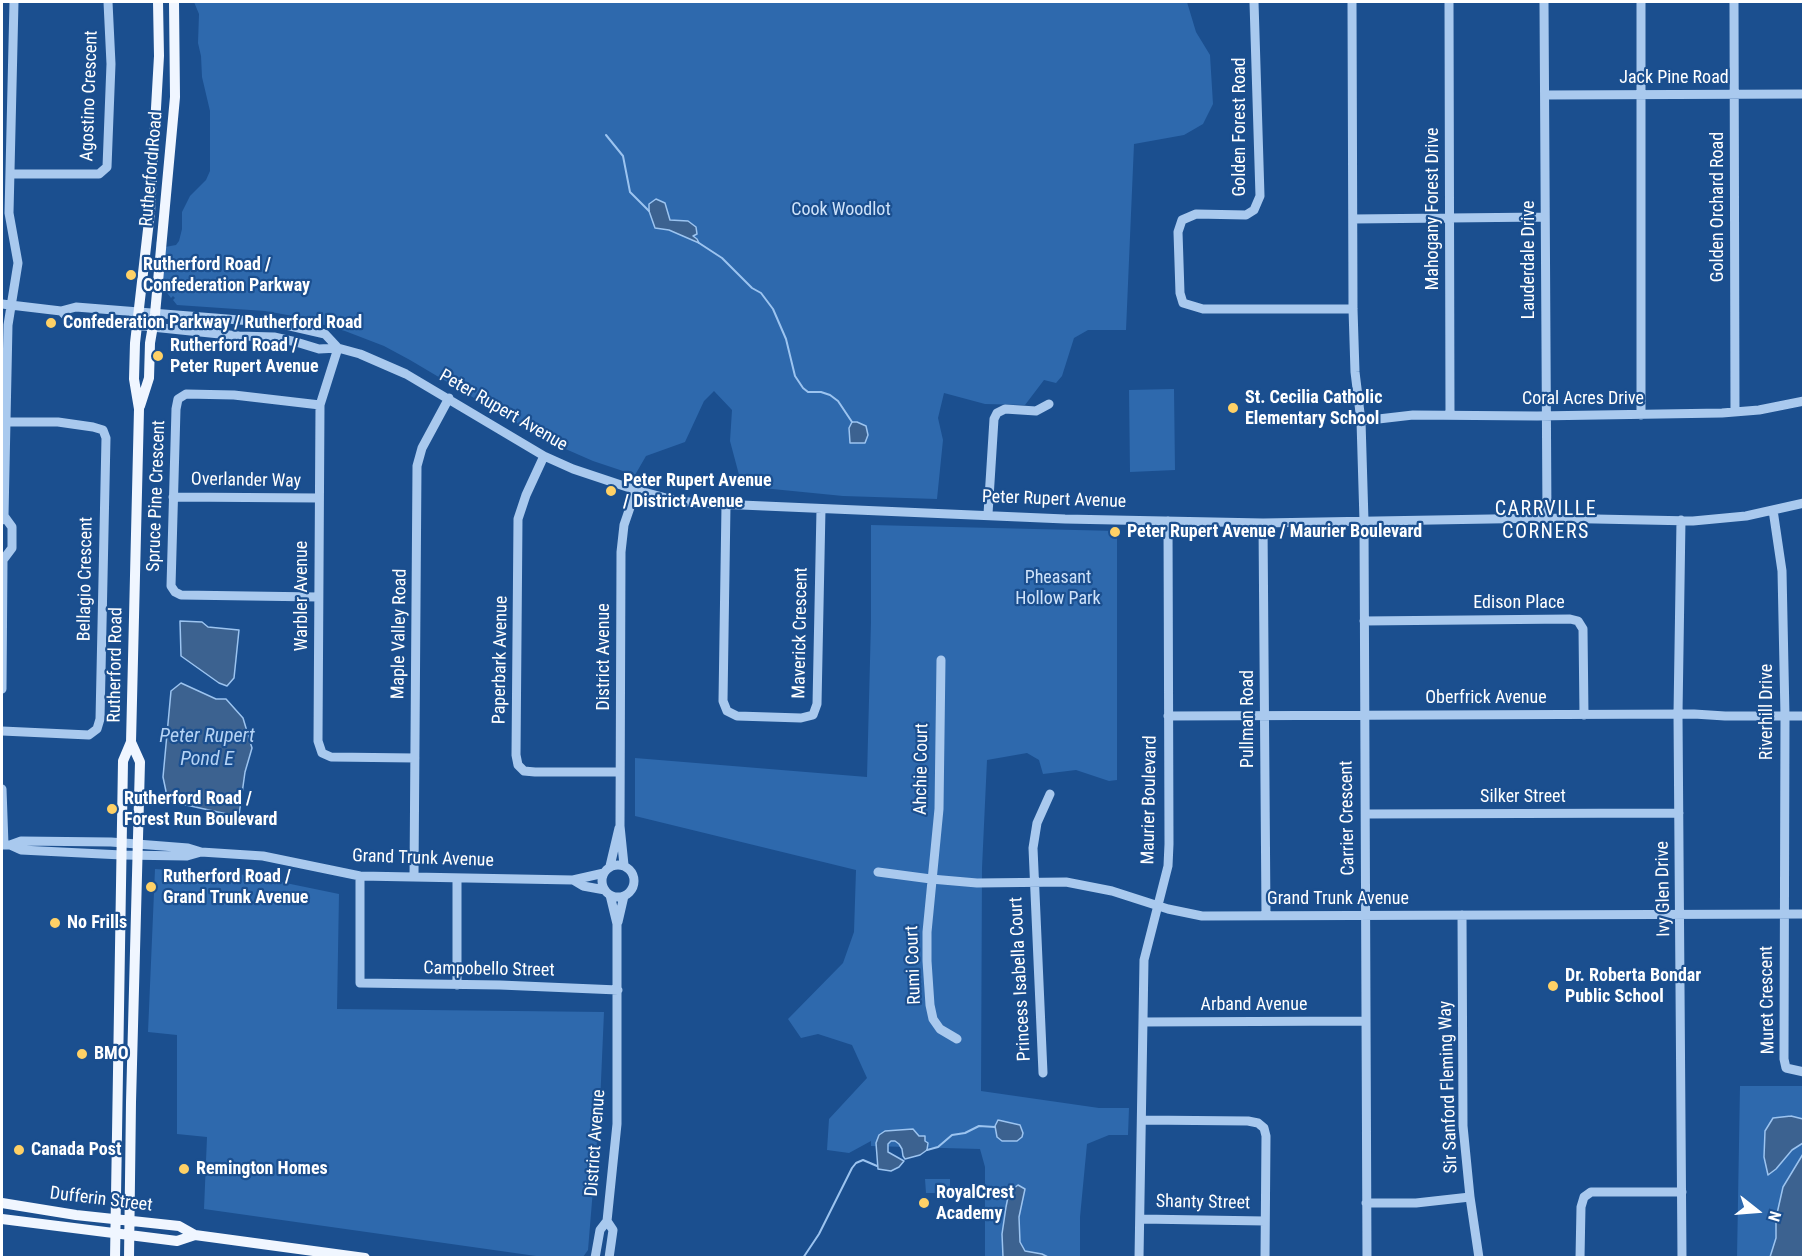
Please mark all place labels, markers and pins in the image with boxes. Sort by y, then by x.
place label: Rutherford Road / Confederation Parkway [143,254,310,296]
marker: Rutherford Road / Confederation Parkway [124,268,138,282]
place label: Confederation Parkway / Rutherford Road [63,312,362,334]
marker: Confederation Parkway / Rutherford Road [44,316,58,330]
place label: Rutherford Road / Peter Rupert Avenue [170,335,319,378]
marker: Rutherford Road / Peter Rupert Avenue [151,349,165,363]
place label: St. Cecilia Catholic Elementary School [1245,387,1382,430]
marker: St. Cecilia Catholic Elementary School [1226,401,1240,415]
place label: Peter Rupert Avenue / District Avenue [623,470,772,512]
marker: Peter Rupert Avenue / District Avenue [604,484,618,498]
place label: Peter Rupert Avenue / Maurier Boulevard [1127,521,1422,543]
marker: Peter Rupert Avenue / Maurier Boulevard [1108,525,1122,539]
place label: Rutherford Road / Forest Run Boulevard [124,788,277,830]
marker: Rutherford Road / Forest Run Boulevard [105,802,119,816]
place label: Rutherford Road / Grand Trunk Avenue [163,866,308,908]
marker: Rutherford Road / Grand Trunk Avenue [144,880,158,894]
place label: No Frills [67,912,127,934]
marker: No Frills [48,916,62,930]
place label: Dr. Roberta Bondar Public School [1565,965,1701,1008]
marker: Dr. Roberta Bondar Public School [1546,979,1560,993]
place label: BMO [94,1043,129,1065]
marker: BMO [75,1047,89,1061]
place label: Canada Post [31,1139,121,1161]
marker: Canada Post [12,1143,26,1157]
place label: Remington Homes [196,1158,328,1180]
marker: Remington Homes [177,1162,191,1176]
place label: RoyalCrest Academy [936,1182,1014,1224]
marker: RoyalCrest Academy [917,1196,931,1210]

